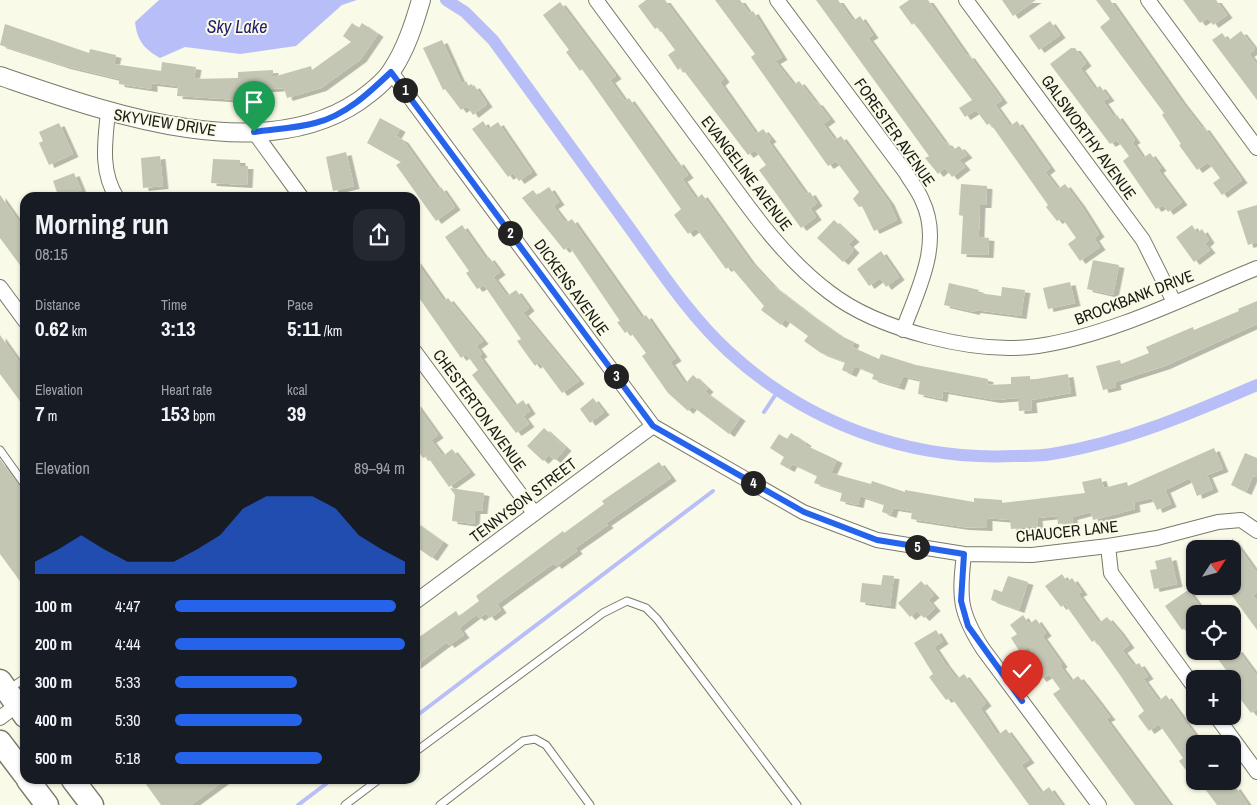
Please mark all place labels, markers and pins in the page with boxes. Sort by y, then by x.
pin: 1 [392,78,418,102]
pin [233,81,275,132]
pin: 2 [498,220,522,246]
pin: 3 [604,364,628,388]
pin: 4 [740,470,766,496]
pin: 5 [904,534,930,560]
pin [1001,650,1043,701]

